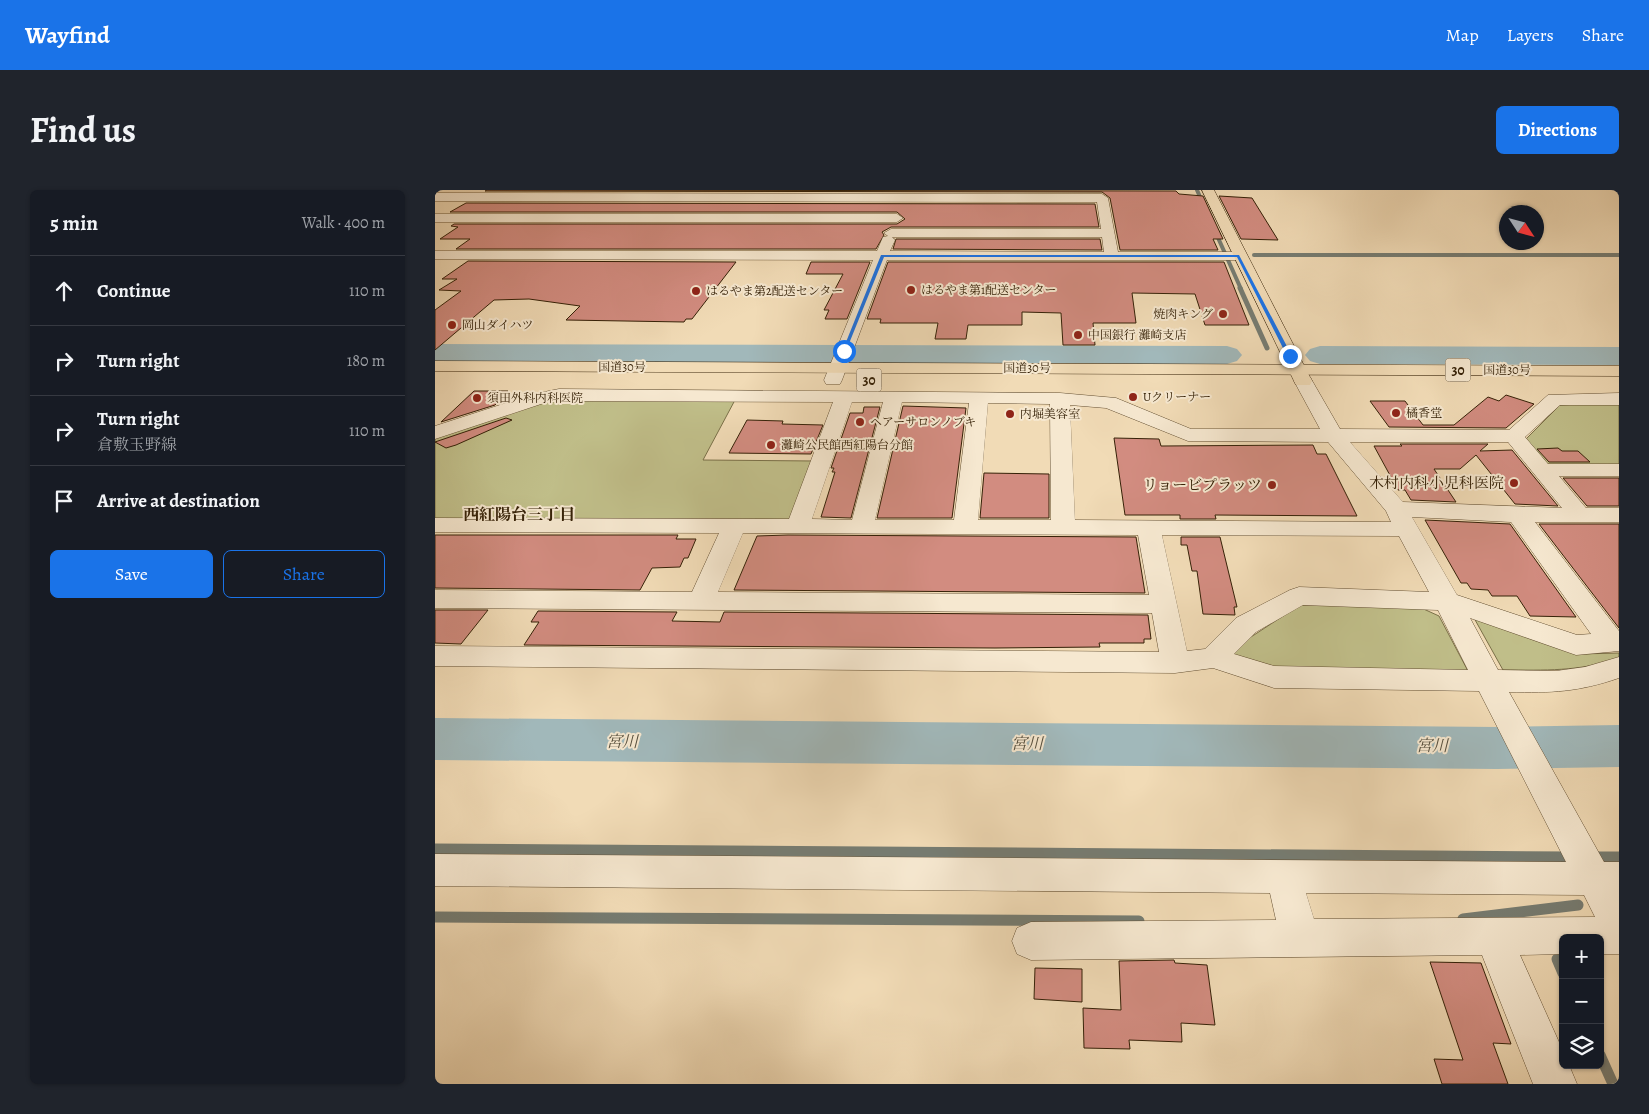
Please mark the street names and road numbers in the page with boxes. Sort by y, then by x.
road number: 30 [1445,358,1471,382]
street label: 国道30号 [598,359,646,375]
street label: 国道30号 [1003,360,1051,376]
street label: 国道30号 [1483,362,1531,378]
road number: 30 [857,368,881,392]

